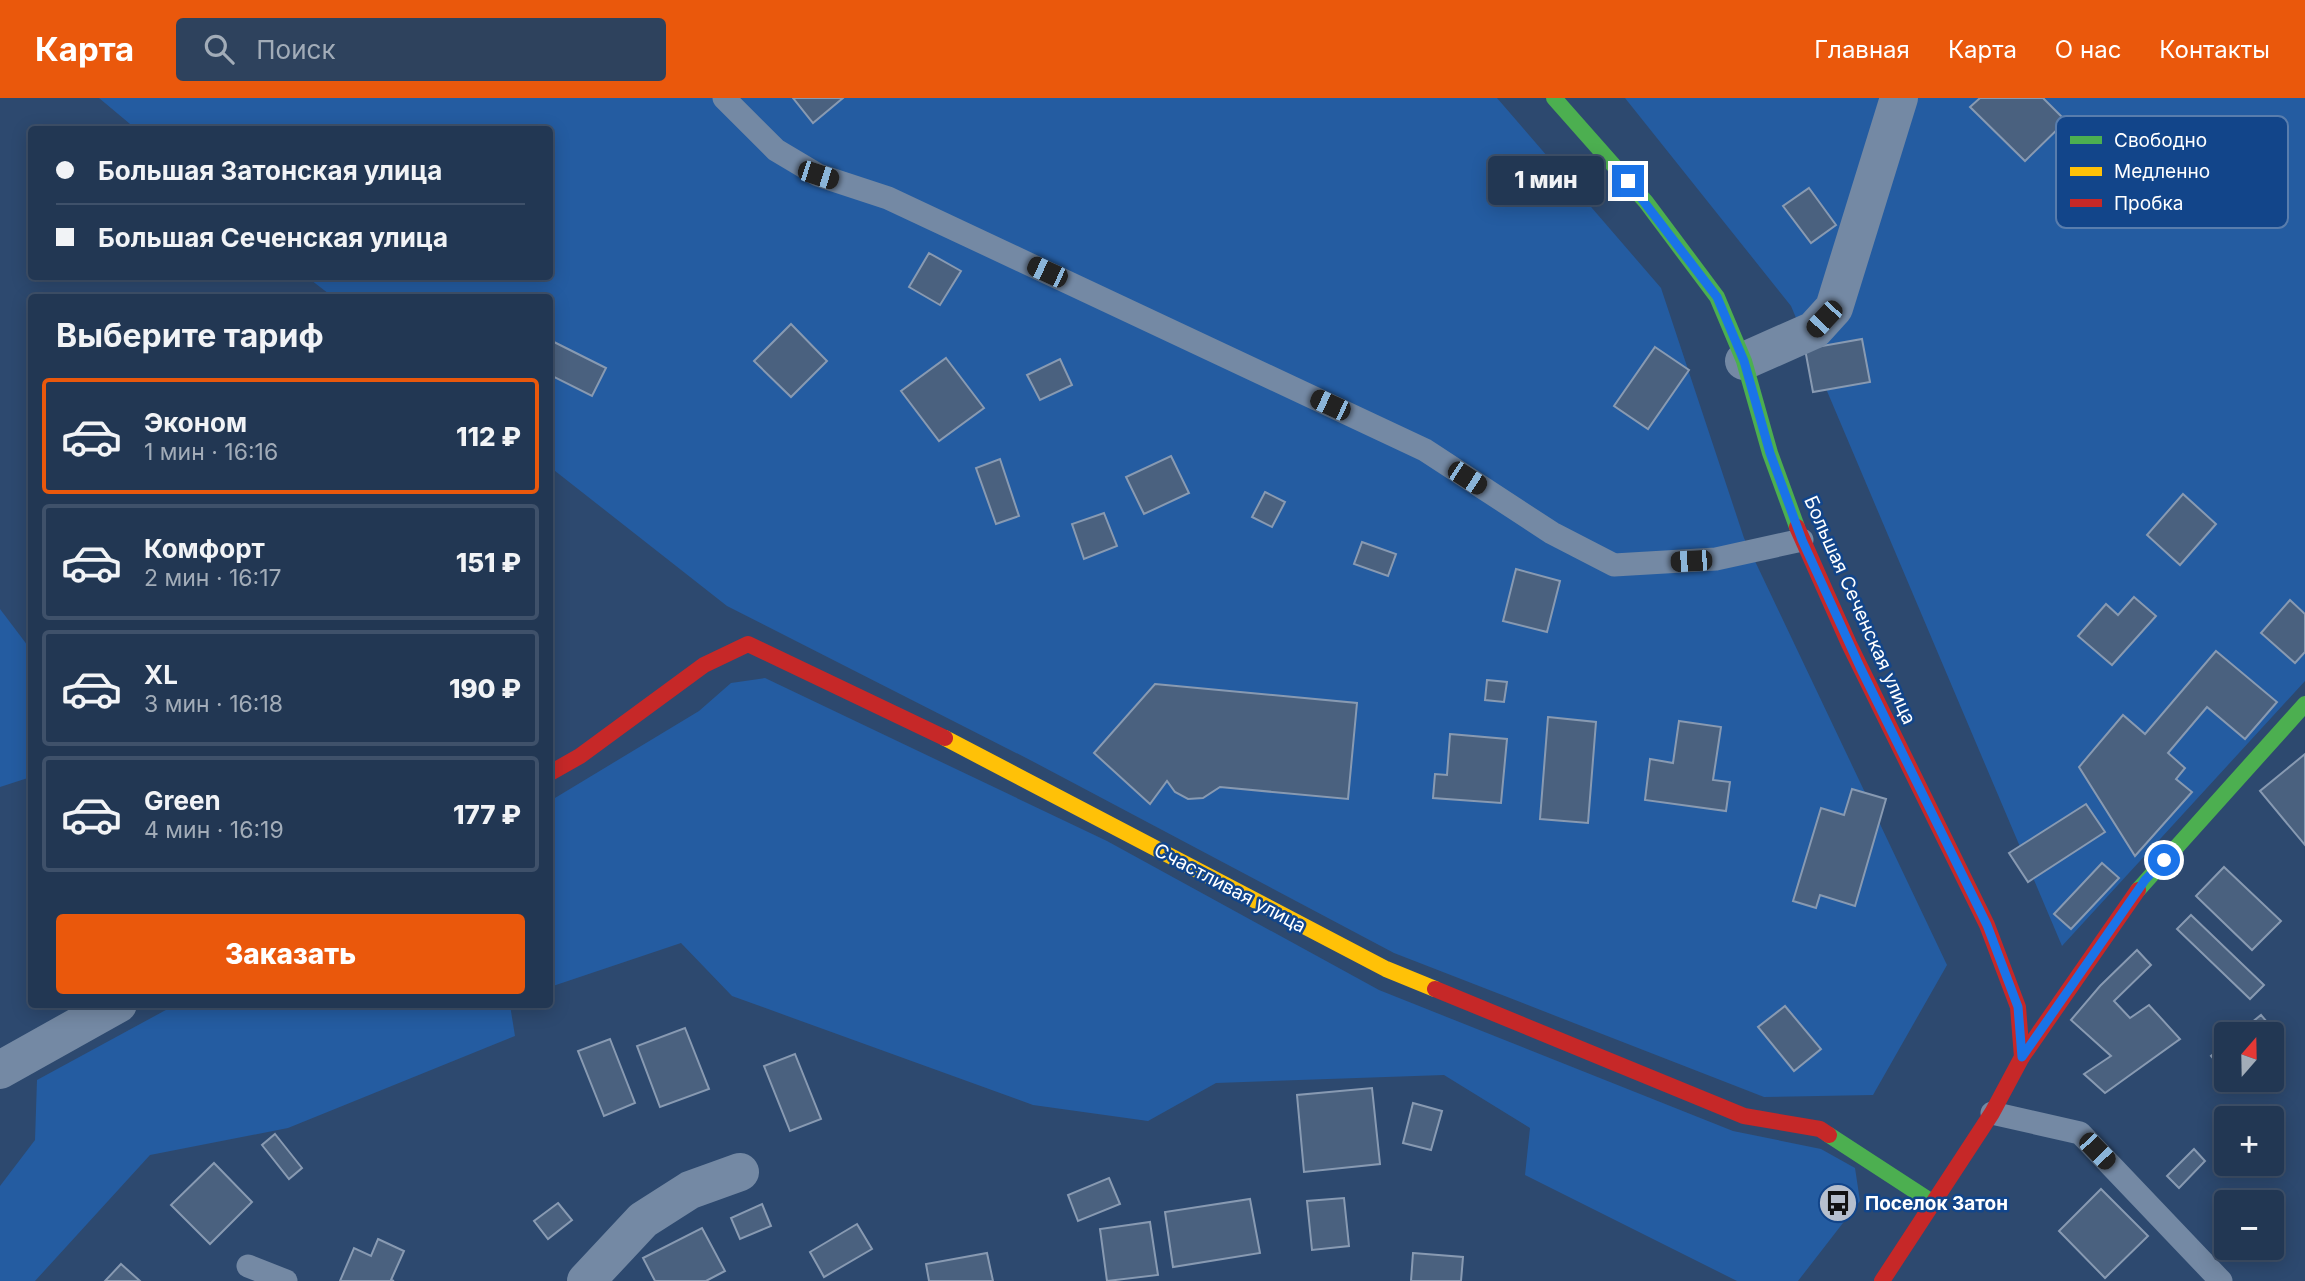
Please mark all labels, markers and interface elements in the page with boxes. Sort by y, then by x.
search box [176,18,666,81]
text: Карта [35,29,134,69]
icon: search [200,30,238,68]
text: Поиск [256,34,335,65]
text: Главная [1814,35,1910,64]
text: Карта [1948,35,2017,64]
text: О нас [2055,35,2121,64]
text: Контакты [2159,35,2270,64]
legend [2056,116,2288,228]
text: Свободно [2114,129,2207,152]
text: Большая Затонская улица [98,155,442,186]
callout: 1 мин [1488,156,1604,206]
car [795,159,842,191]
text: Медленно [2114,160,2210,183]
route end [1612,165,1644,197]
text: 1 мин [1514,166,1578,194]
text: Пробка [2114,192,2183,215]
text: Большая Сеченская улица [98,222,448,253]
car [1024,254,1071,290]
car [1802,296,1847,342]
text: Выберите тариф [56,316,324,355]
car [1307,387,1354,423]
icon: car [60,405,123,468]
text: Эконом [144,407,247,438]
text: 112 ₽ [456,421,521,452]
text: 1 мин · 16:16 [144,438,278,466]
car [1444,458,1491,498]
street label: Большая Сеченская улица [1799,492,1921,728]
icon: car [60,531,123,594]
text: Комфорт [144,533,265,564]
text: 151 ₽ [456,547,521,578]
car [1670,549,1713,573]
text: 2 мин · 16:17 [144,564,282,592]
icon: car [60,657,123,720]
text: XL [144,659,178,690]
text: 190 ₽ [449,673,521,704]
text: 3 мин · 16:18 [144,690,283,718]
icon: car [60,783,123,846]
text: Green [144,785,221,816]
text: 177 ₽ [453,799,521,830]
text: 4 мин · 16:19 [144,816,284,844]
street label: Счастливая улица [1150,838,1310,938]
route start [2148,844,2180,876]
button: Заказать [56,914,525,994]
north arrow [2214,1022,2284,1092]
map controls [2214,1022,2284,1260]
button: + [2214,1106,2284,1176]
car [2075,1129,2120,1173]
bus stop icon: Поселок Затон [1817,1182,1859,1224]
button: − [2214,1190,2284,1260]
place label: Поселок Затон [1865,1192,2008,1215]

